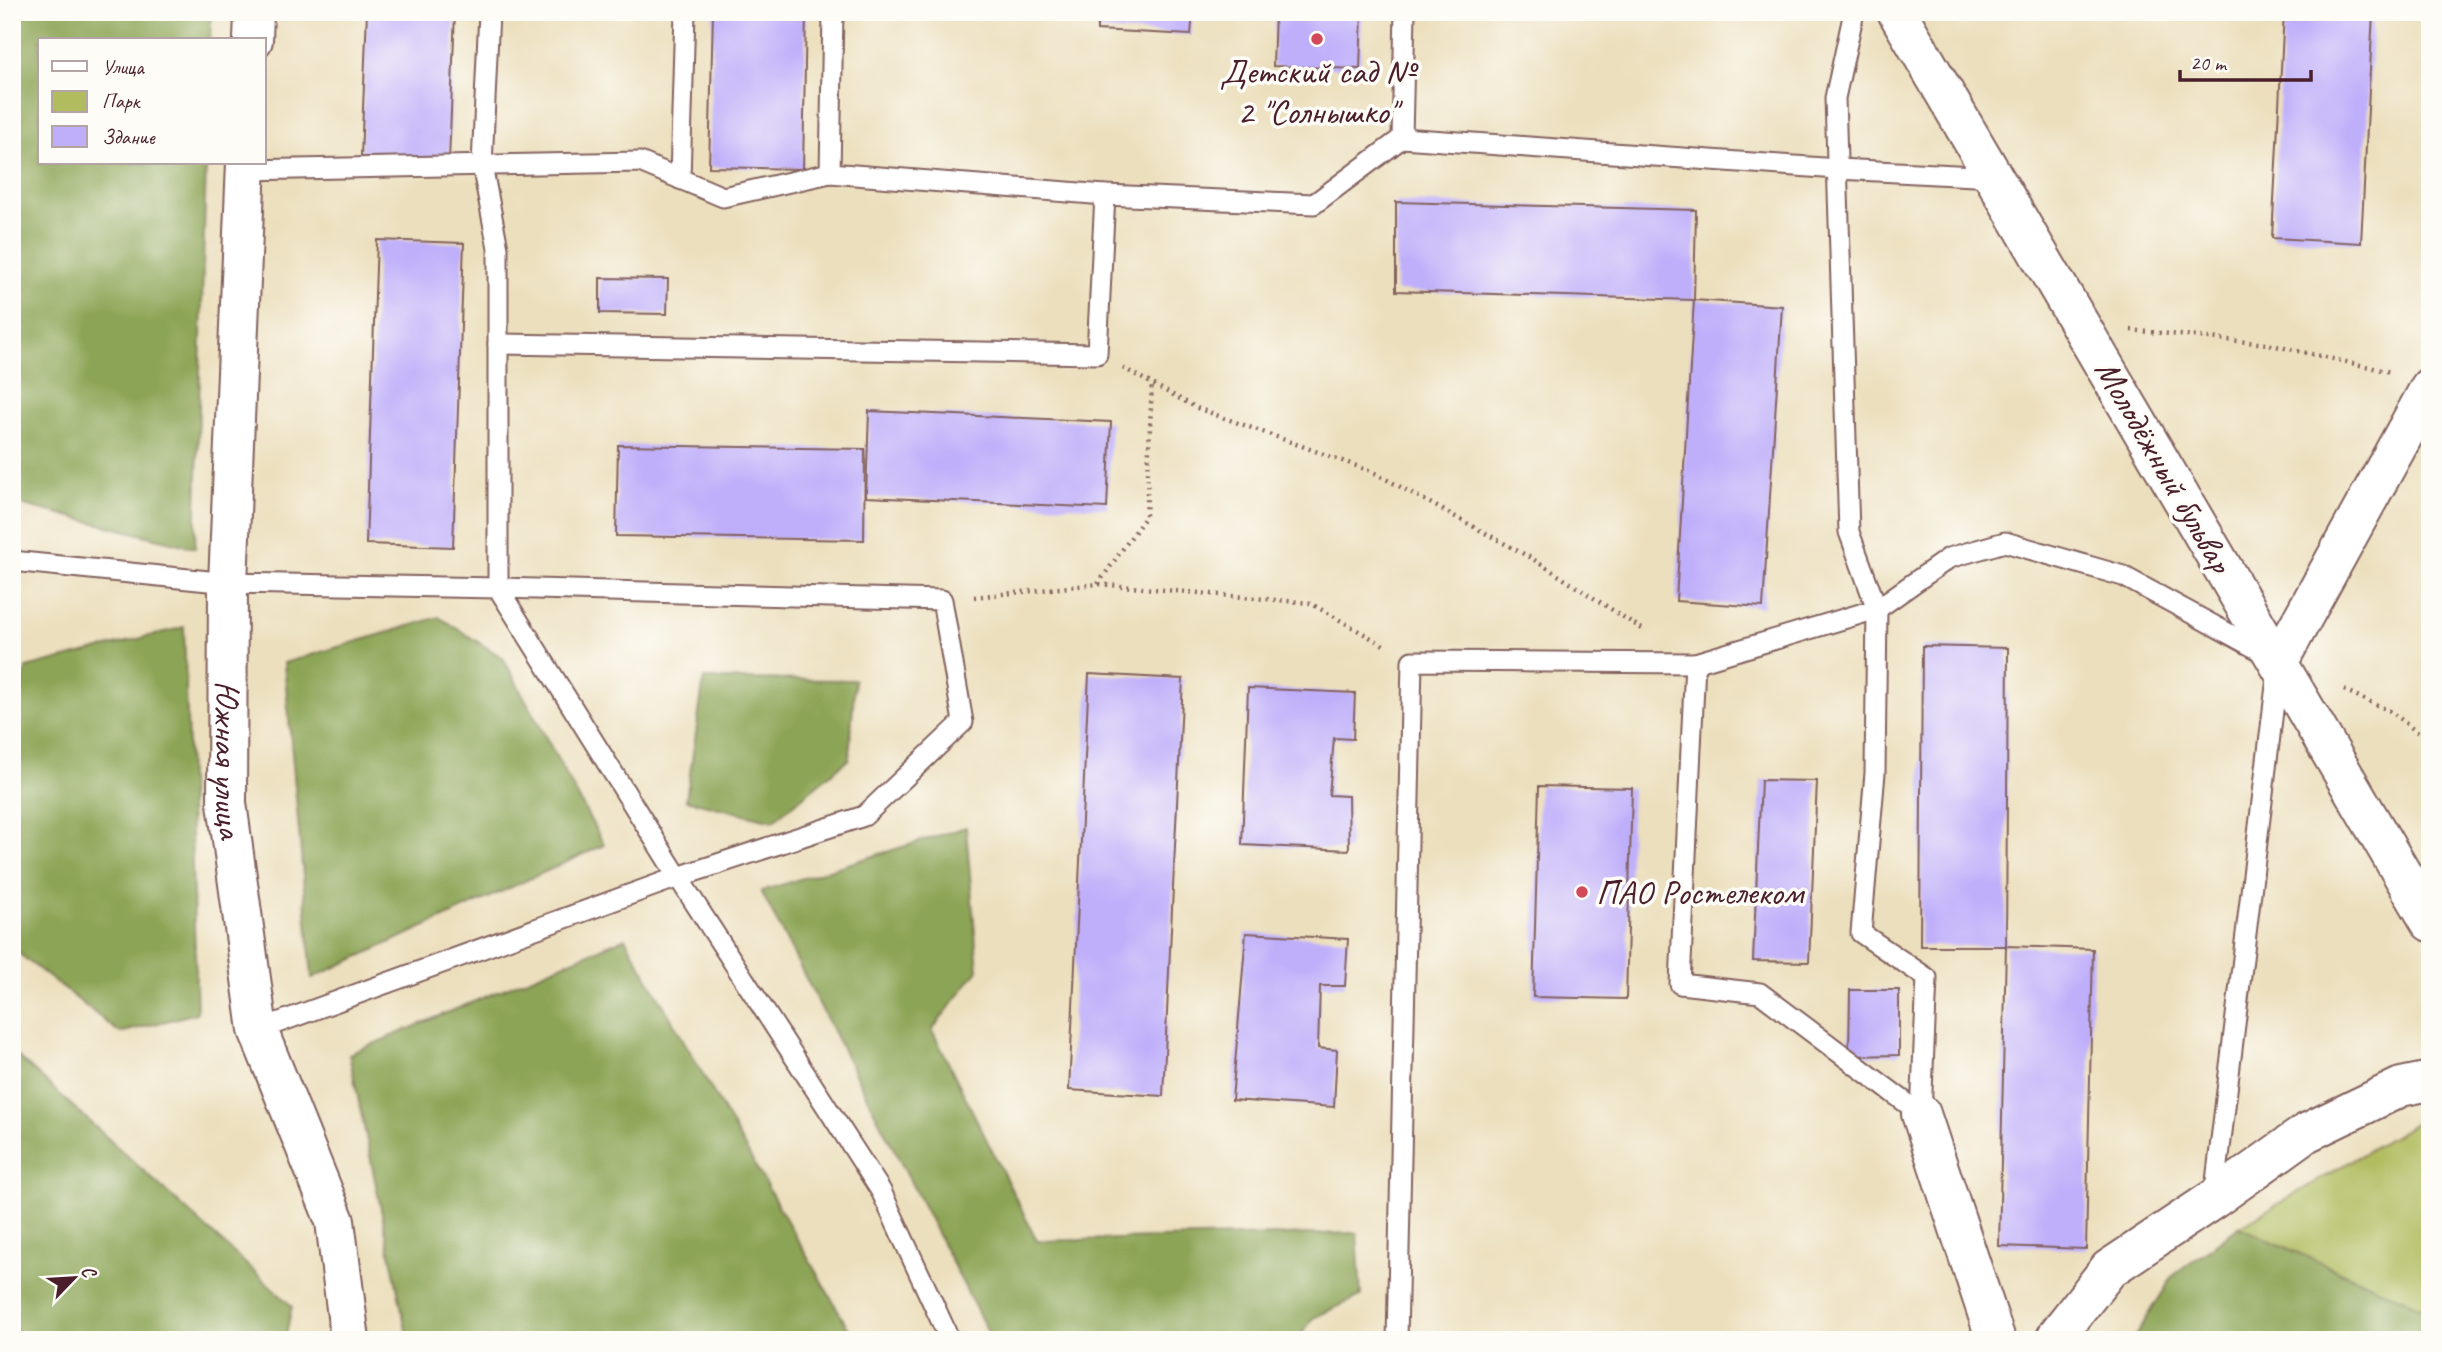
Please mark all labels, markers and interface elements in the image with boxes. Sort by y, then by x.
marker: Детский сад № 2 "Солнышко" [1309,31,1325,47]
legend [38,38,266,164]
scale bar [2180,38,2311,82]
place label: Детский сад № 2 "Солнышко" [1220,49,1419,134]
text: 20 m [2190,50,2228,76]
text: Улица [102,54,145,80]
text: Парк [102,88,142,114]
text: Здание [102,124,156,150]
street label: Молодёжный бульвар [2085,351,2244,582]
street label: Южная улица [204,681,254,843]
place label: ПАО Ростелеком [1596,870,1806,915]
marker: ПАО Ростелеком [1574,884,1590,900]
north arrow [38,1244,108,1314]
text: С [76,1262,102,1283]

